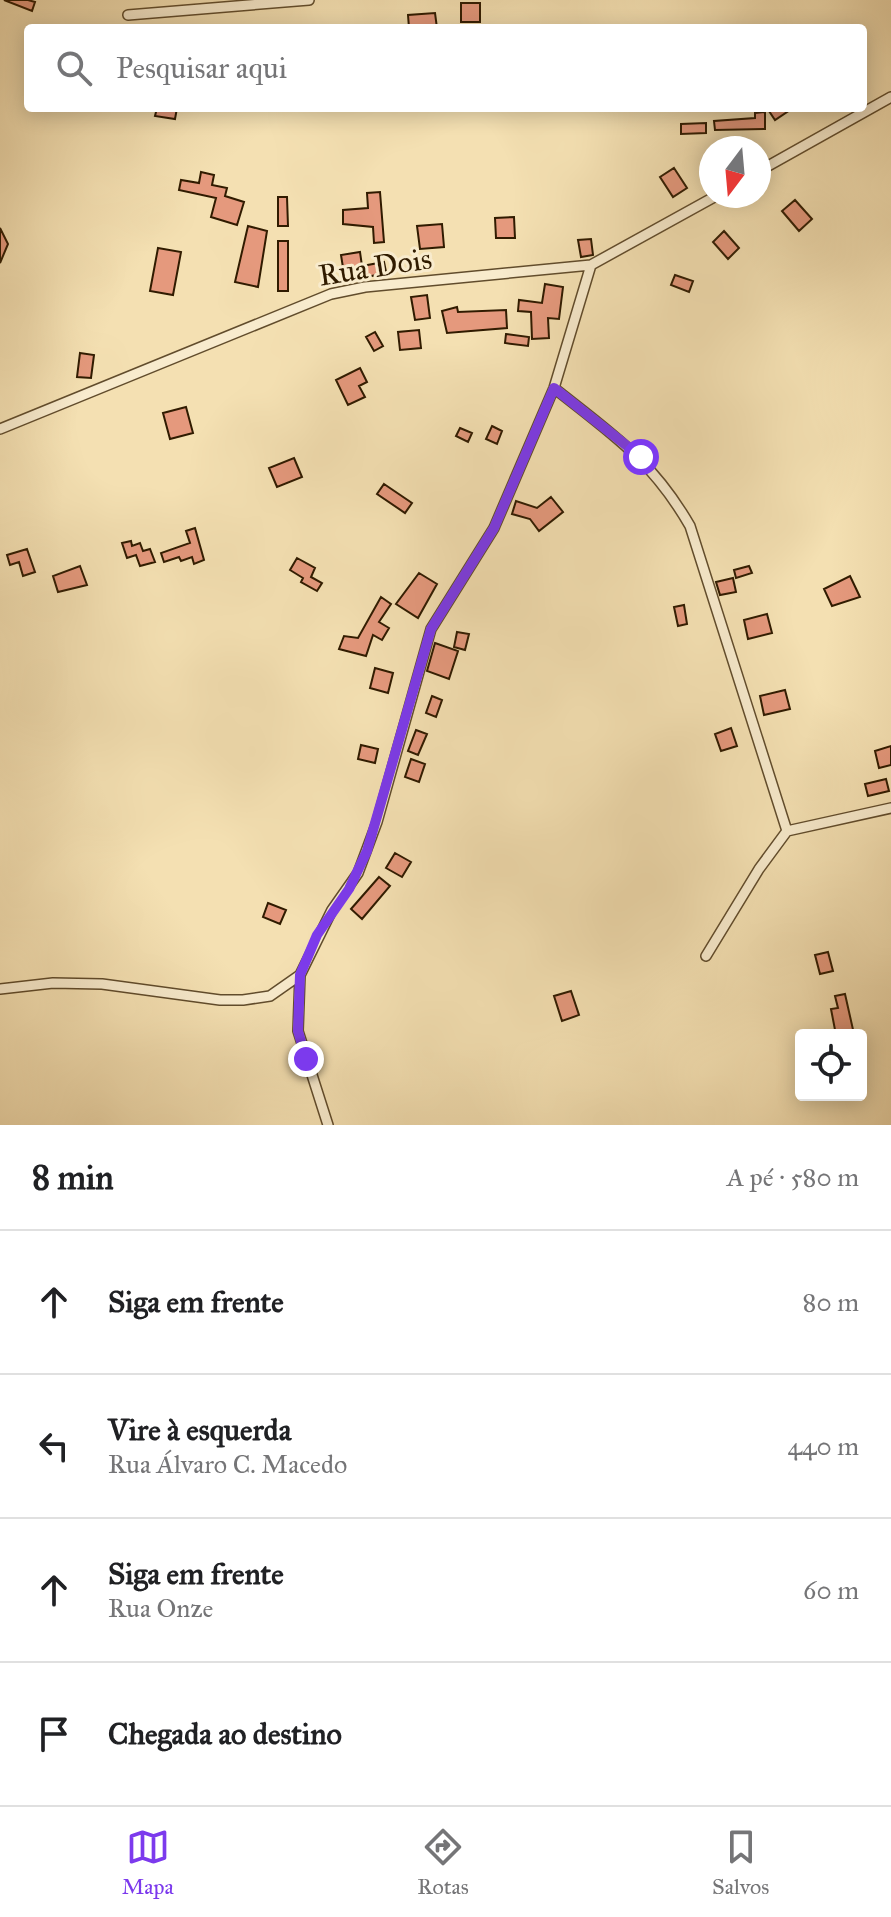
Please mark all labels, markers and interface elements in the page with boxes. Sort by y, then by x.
search box [24,24,867,112]
icon: search [52,46,96,90]
text: Pesquisar aqui [116,50,287,86]
north arrow [699,136,771,208]
street label: Rua Dois [316,240,434,294]
route start [623,439,659,475]
map controls [795,1029,867,1101]
button: locate [795,1029,867,1101]
route end [288,1041,324,1077]
text: 8 min [32,1157,114,1198]
text: A pé · 580 m [727,1161,859,1193]
icon: ahead [32,1280,76,1324]
text: Siga em frente [108,1284,284,1320]
text: 80 m [803,1286,859,1318]
text: Vire à esquerda [108,1412,291,1448]
icon: left [32,1424,76,1468]
text: 440 m [787,1430,859,1462]
text: Rua Álvaro C. Macedo [108,1448,347,1480]
text: Siga em frente [108,1556,284,1592]
icon: ahead [32,1568,76,1612]
text: 60 m [803,1574,859,1606]
text: Rua Onze [108,1592,213,1624]
icon: arrive [32,1712,76,1756]
text: Chegada ao destino [108,1716,342,1752]
tab: Mapa [122,1825,174,1900]
tab: Rotas [417,1825,469,1900]
tab: Salvos [712,1825,769,1900]

